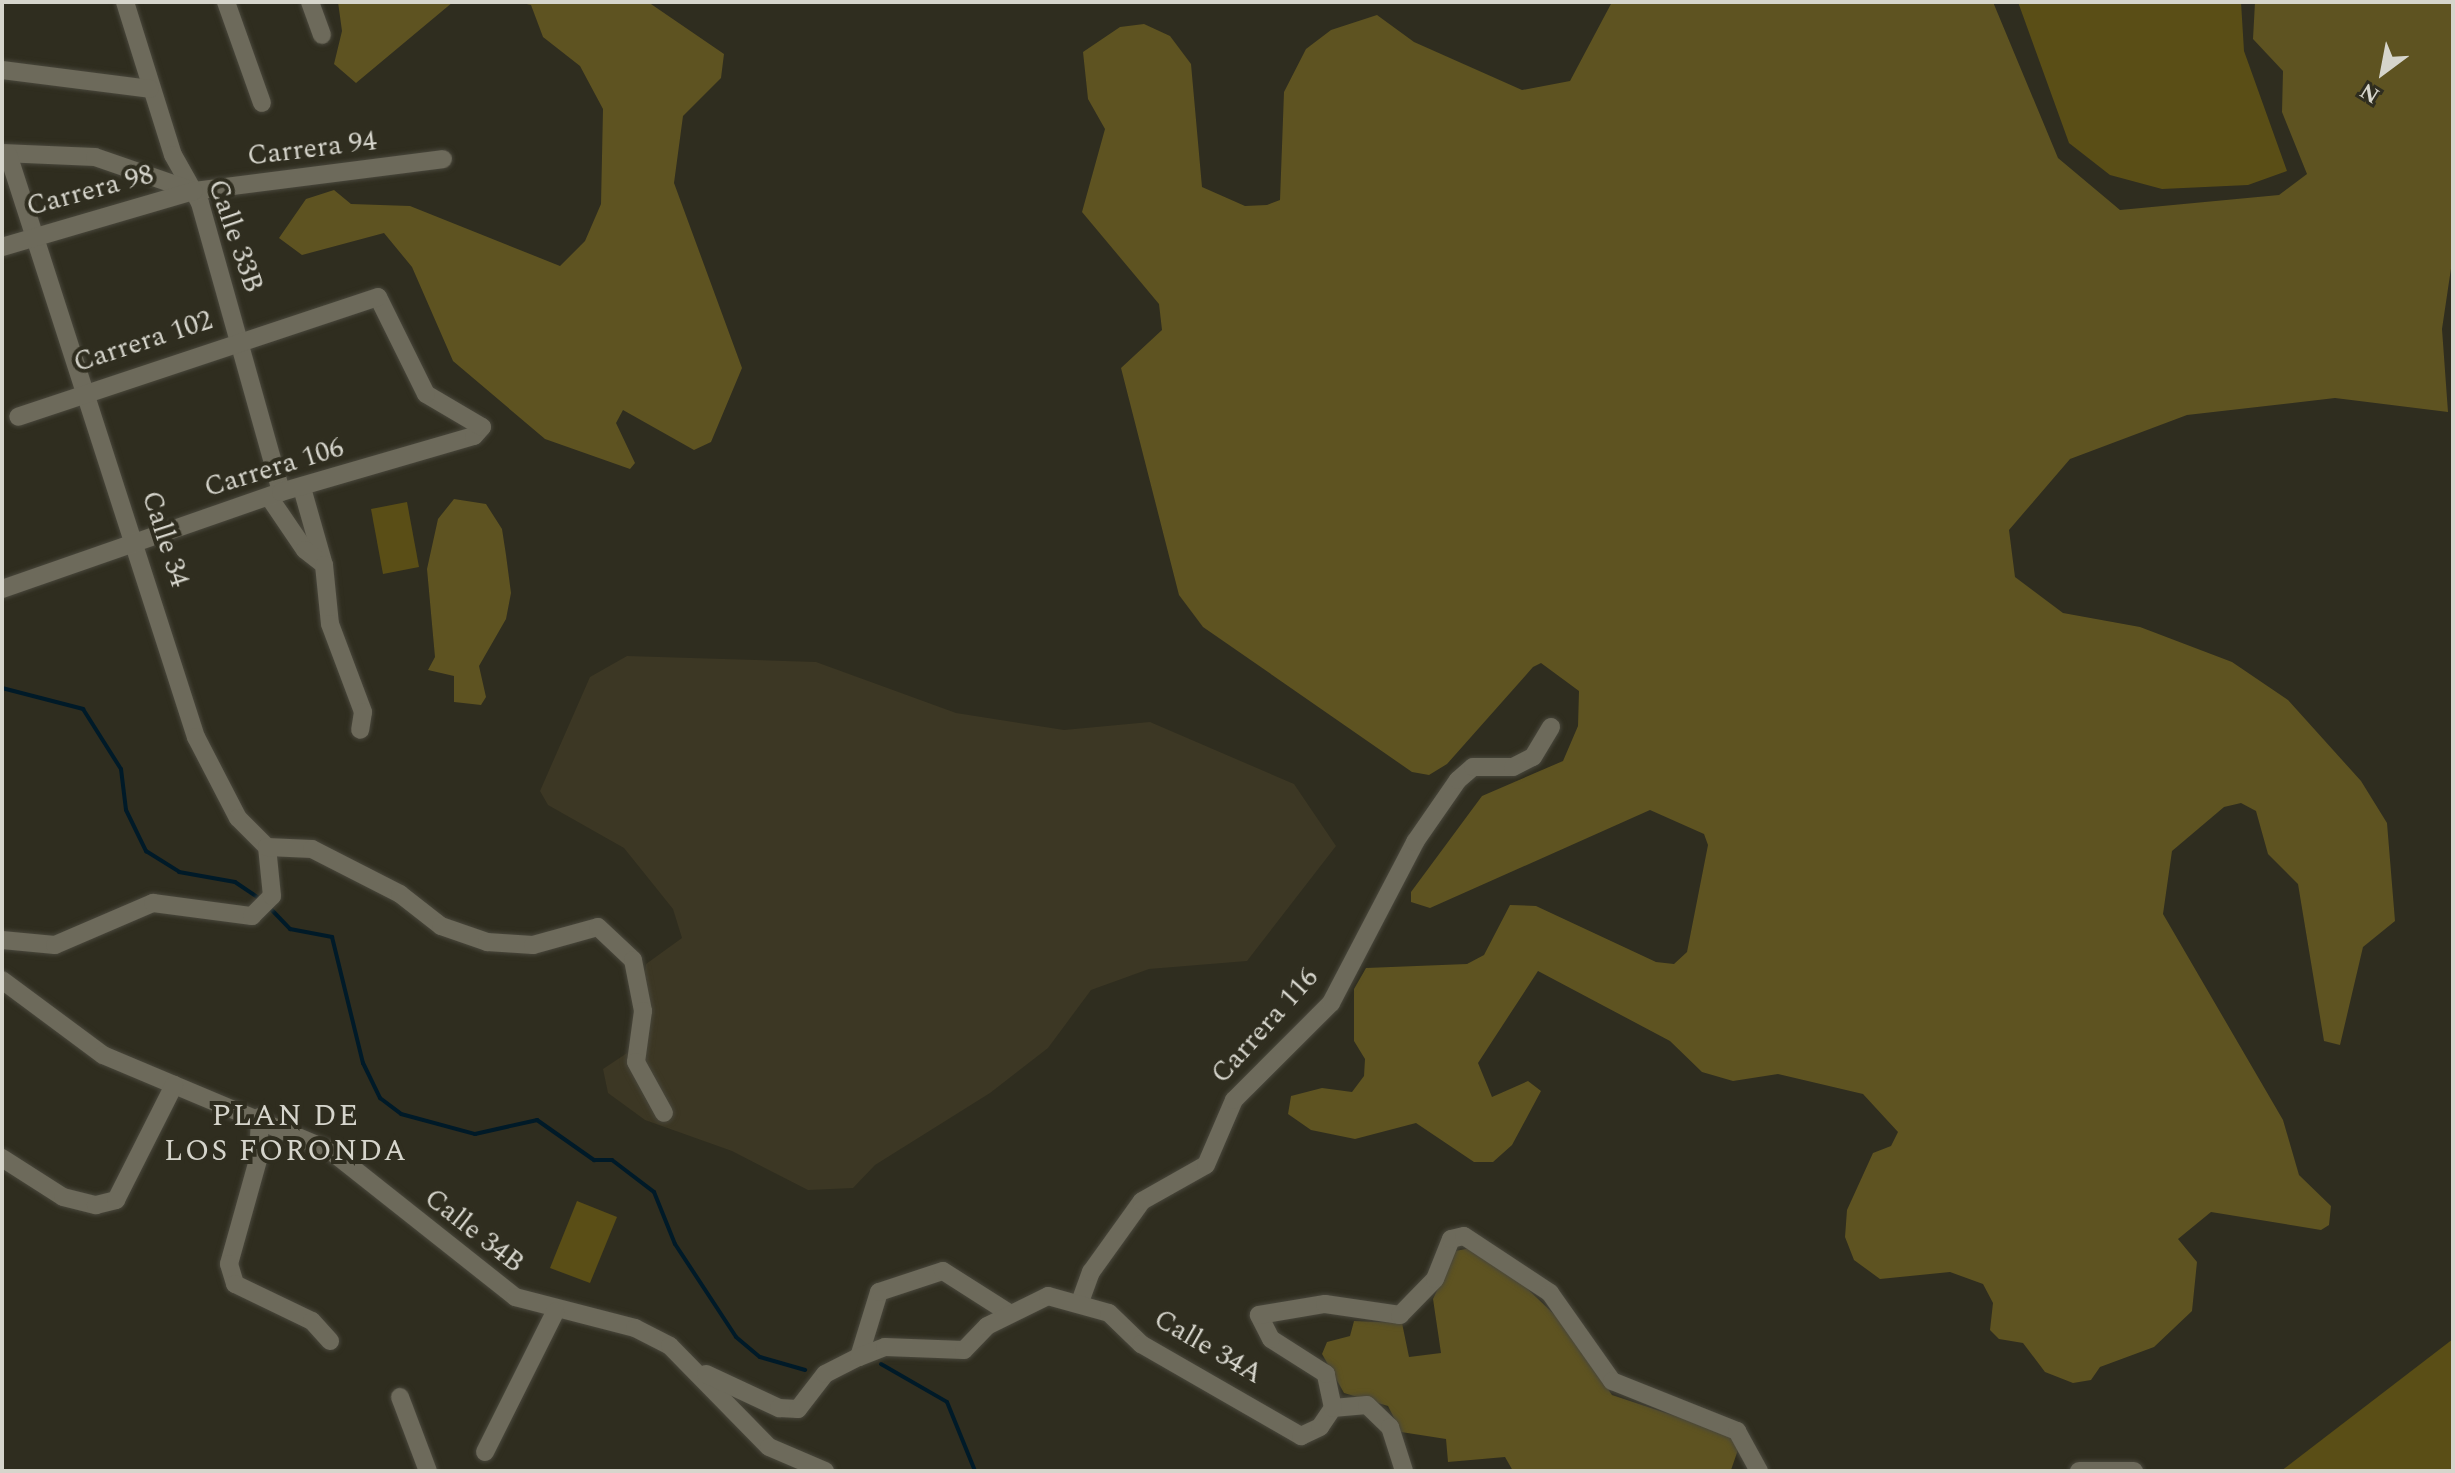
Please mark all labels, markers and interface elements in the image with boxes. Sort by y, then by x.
north arrow [2343,32,2423,112]
text: N [2354,74,2386,112]
street label: Carrera 94 [245,124,379,174]
street label: Carrera 98 [23,158,157,224]
street label: Calle 33B [200,175,270,297]
street label: Carrera 102 [69,304,217,380]
street label: Carrera 106 [200,431,348,505]
street label: Calle 34 [134,487,196,591]
street label: Carrera 116 [1204,961,1326,1091]
district label: PLAN DE LOS FORONDA [164,1098,408,1168]
street label: Calle 34B [417,1182,531,1280]
street label: Calle 34A [1148,1302,1268,1392]

